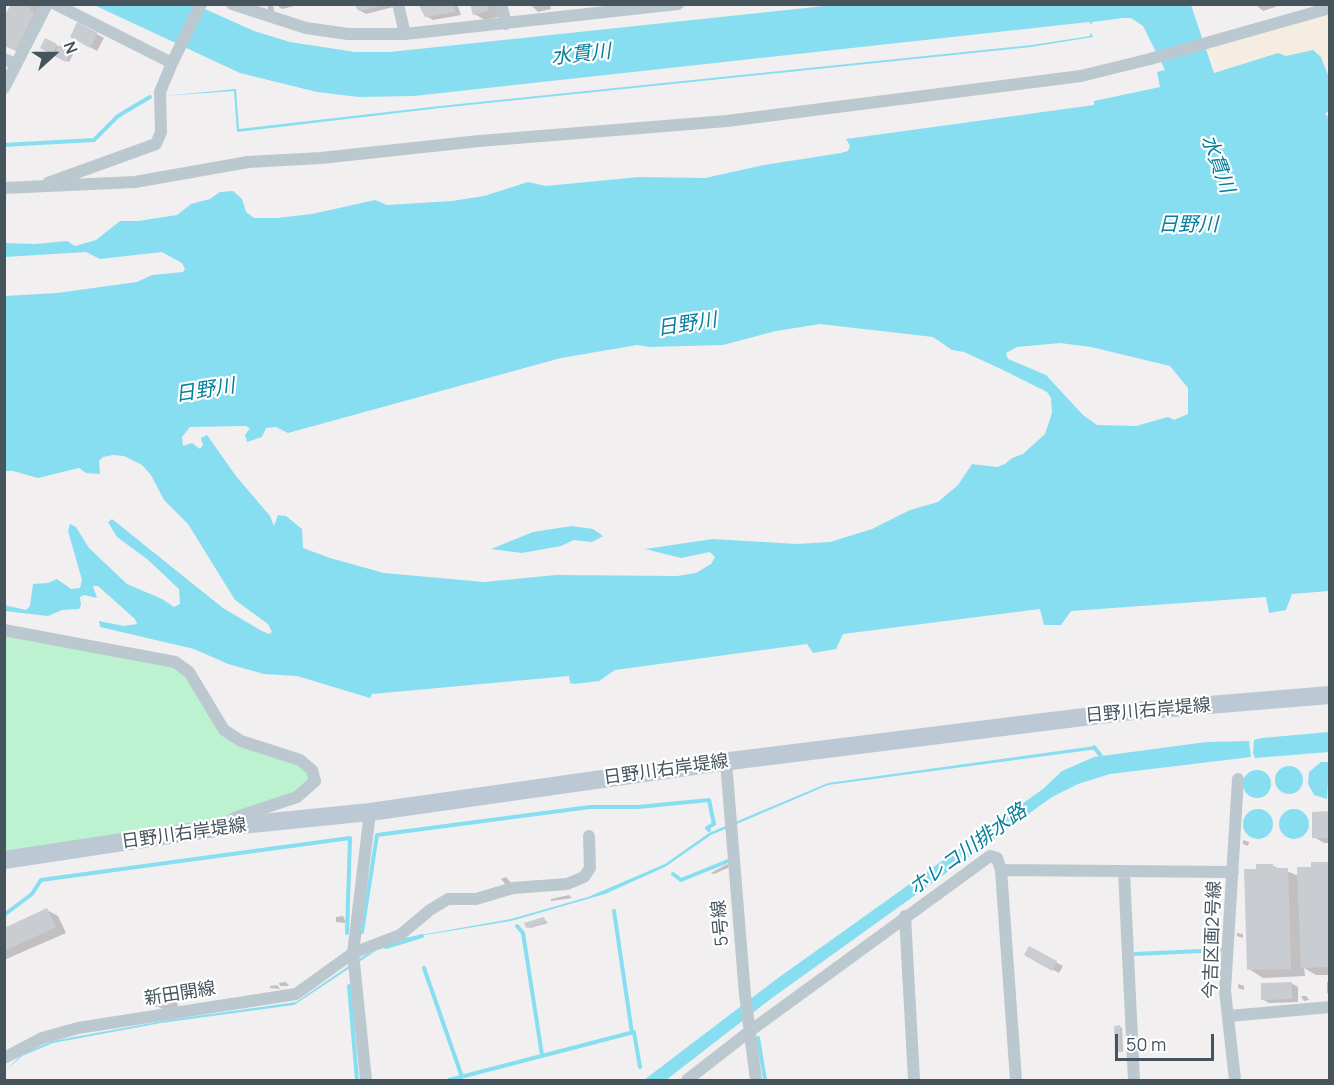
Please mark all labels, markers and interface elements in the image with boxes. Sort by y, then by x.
north arrow [24,24,84,84]
text: N [58,38,83,57]
water label: 水貫川 [550,40,612,70]
water label: 水貫川 [1195,132,1239,196]
water label: 日野川 [1158,213,1218,237]
water label: 日野川 [655,308,719,342]
water label: 日野川 [173,374,237,408]
street label: 日野川右岸堤線 [1084,695,1212,727]
street label: 日野川右岸堤線 [602,751,730,789]
water label: ホレコ川排水路 [904,799,1032,901]
street label: 日野川右岸堤線 [120,815,248,853]
street label: 今吉区画2号線 [1200,881,1226,999]
street label: 5号線 [708,899,734,947]
street label: 新田開線 [143,978,217,1010]
scale bar [1118,1022,1217,1060]
text: 50 m [1126,1032,1166,1056]

